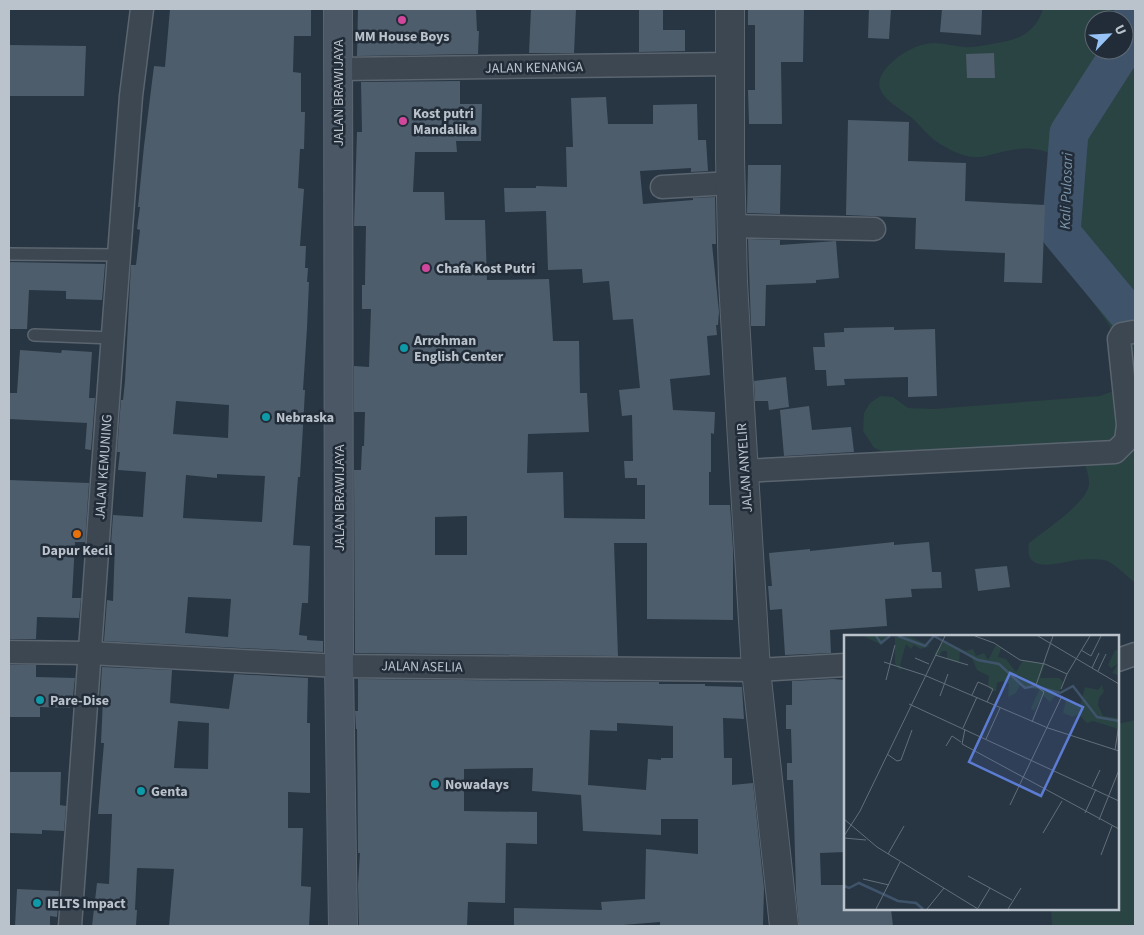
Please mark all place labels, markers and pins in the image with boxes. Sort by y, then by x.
marker: MM House Boys [396,14,408,26]
place label: MM House Boys [354,27,450,47]
place label: Kost putri Mandalika [413,104,477,140]
marker: Kost putri Mandalika [397,115,409,127]
place label: Chafa Kost Putri [436,259,536,279]
marker: Chafa Kost Putri [420,262,432,274]
place label: Arrohman English Center [413,331,504,367]
marker: Arrohman English Center [398,342,410,354]
place label: Nebraska [276,408,334,428]
marker: Nebraska [260,411,272,423]
marker: Dapur Kecil [71,528,83,540]
place label: Dapur Kecil [42,541,112,561]
place label: Pare-Dise [50,691,109,711]
marker: Pare-Dise [34,694,46,706]
place label: Nowadays [445,775,509,795]
marker: Nowadays [429,778,441,790]
place label: Genta [151,782,188,802]
marker: Genta [135,785,147,797]
place label: IELTS Impact [47,894,126,914]
marker: IELTS Impact [31,897,43,909]

